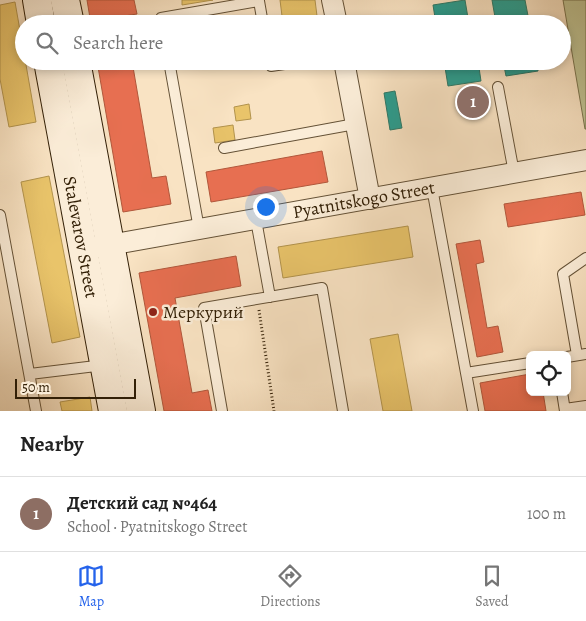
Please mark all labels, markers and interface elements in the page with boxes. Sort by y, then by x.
search box [15,15,571,70]
icon: search [33,29,61,57]
text: Search here [73,30,163,56]
pin: 1 [457,83,489,121]
street label: Stalevarov Street [58,174,104,300]
street label: Pyatnitskogo Street [291,175,437,224]
your location [253,194,279,220]
place label: Меркурий [163,300,244,324]
marker: Меркурий [147,306,159,318]
map controls [526,351,571,396]
button: locate [526,351,571,396]
scale bar [15,376,136,399]
text: 50 m [22,378,50,397]
text: Nearby [20,430,83,458]
text: Детский сад №464 [67,490,217,516]
text: 1 [33,503,39,525]
text: 100 m [527,503,566,525]
text: School · Pyatnitskogo Street [67,516,248,538]
tab: Map [77,562,105,611]
tab: Directions [260,562,320,611]
tab: Saved [475,562,509,611]

